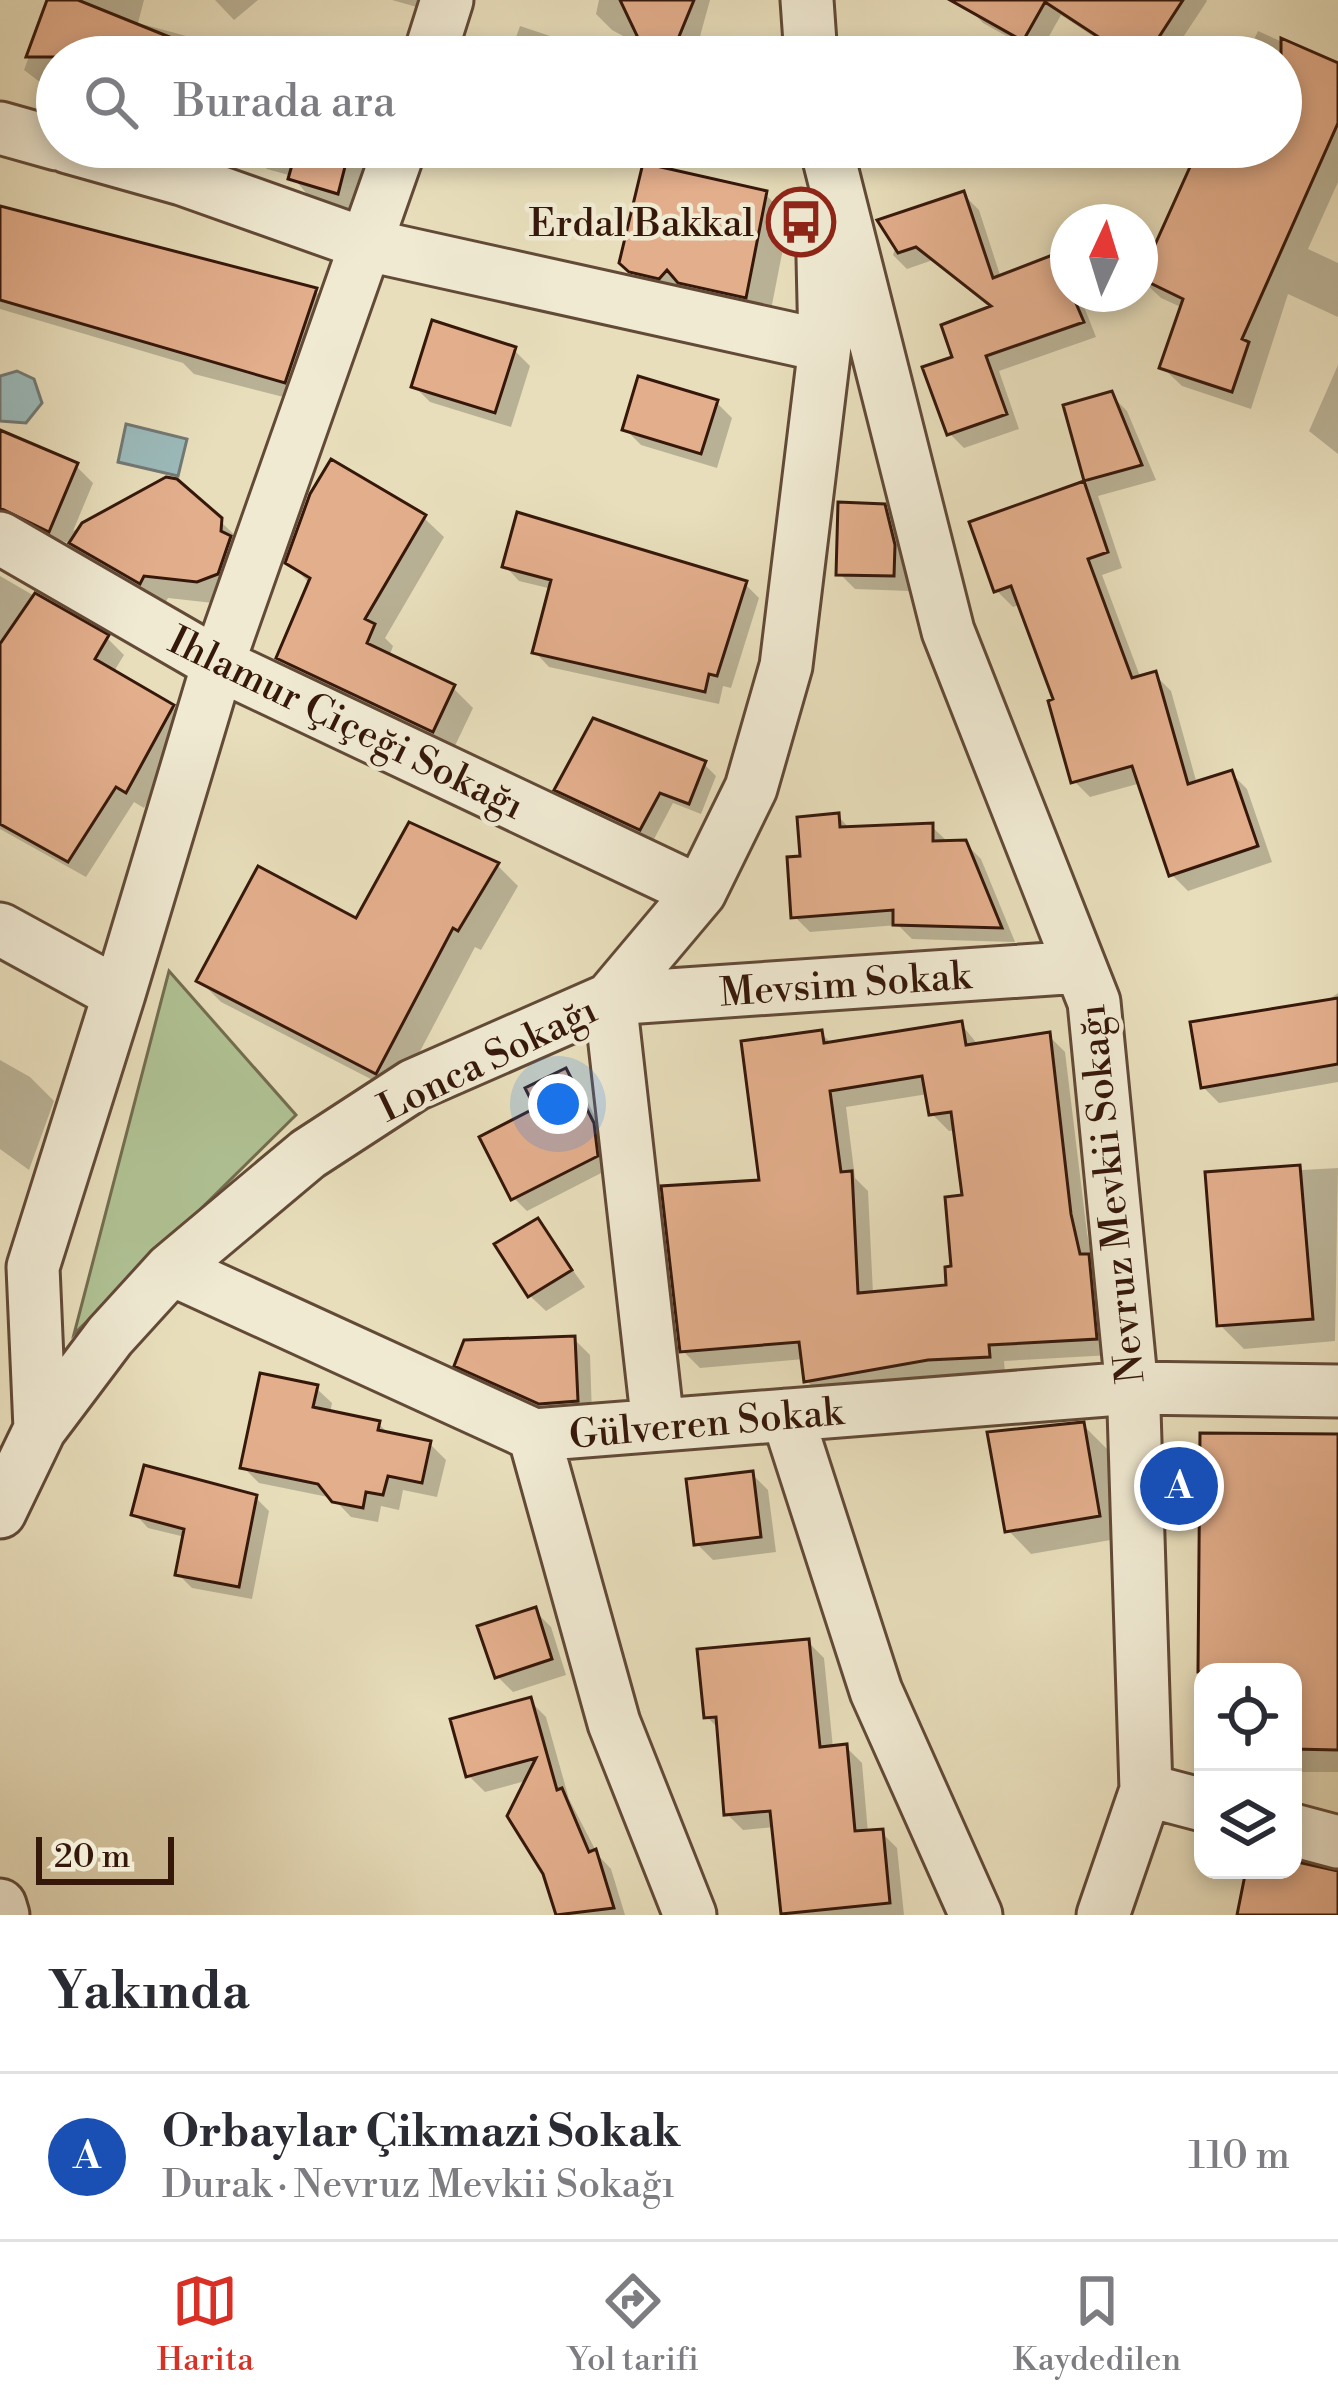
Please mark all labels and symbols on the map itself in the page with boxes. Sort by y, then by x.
bus stop icon: Erdal Bakkal [766,187,836,257]
place label: Erdal Bakkal [529,200,754,249]
north arrow [1050,204,1158,312]
street label: Ihlamur Çiçeği Sokağı [160,617,532,832]
street label: Mevsim Sokak [718,952,974,1019]
street label: Lonca Sokağı [371,986,605,1134]
street label: Nevruz Mevkii Sokağı [1068,1002,1157,1386]
your location [528,1074,588,1134]
street label: Gülveren Sokak [567,1388,847,1461]
pin: A [1140,1441,1218,1531]
scale bar [36,1831,174,1884]

